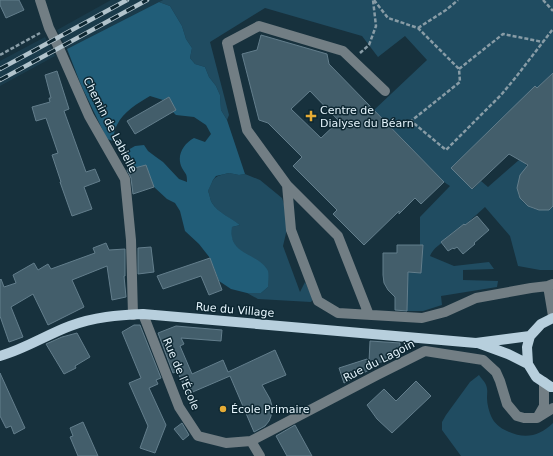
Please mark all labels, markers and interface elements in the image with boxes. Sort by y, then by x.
street label: Chemin de Labielle [80,75,140,175]
place label: Centre de Dialyse du Béarn [320,104,414,130]
marker: Centre de Dialyse du Béarn [305,110,317,122]
street label: Rue du Village [195,300,275,320]
street label: Rue de l'École [160,336,202,412]
street label: Rue du Lagoin [341,337,417,385]
place label: École Primaire [231,403,310,416]
marker: École Primaire [218,404,228,414]

